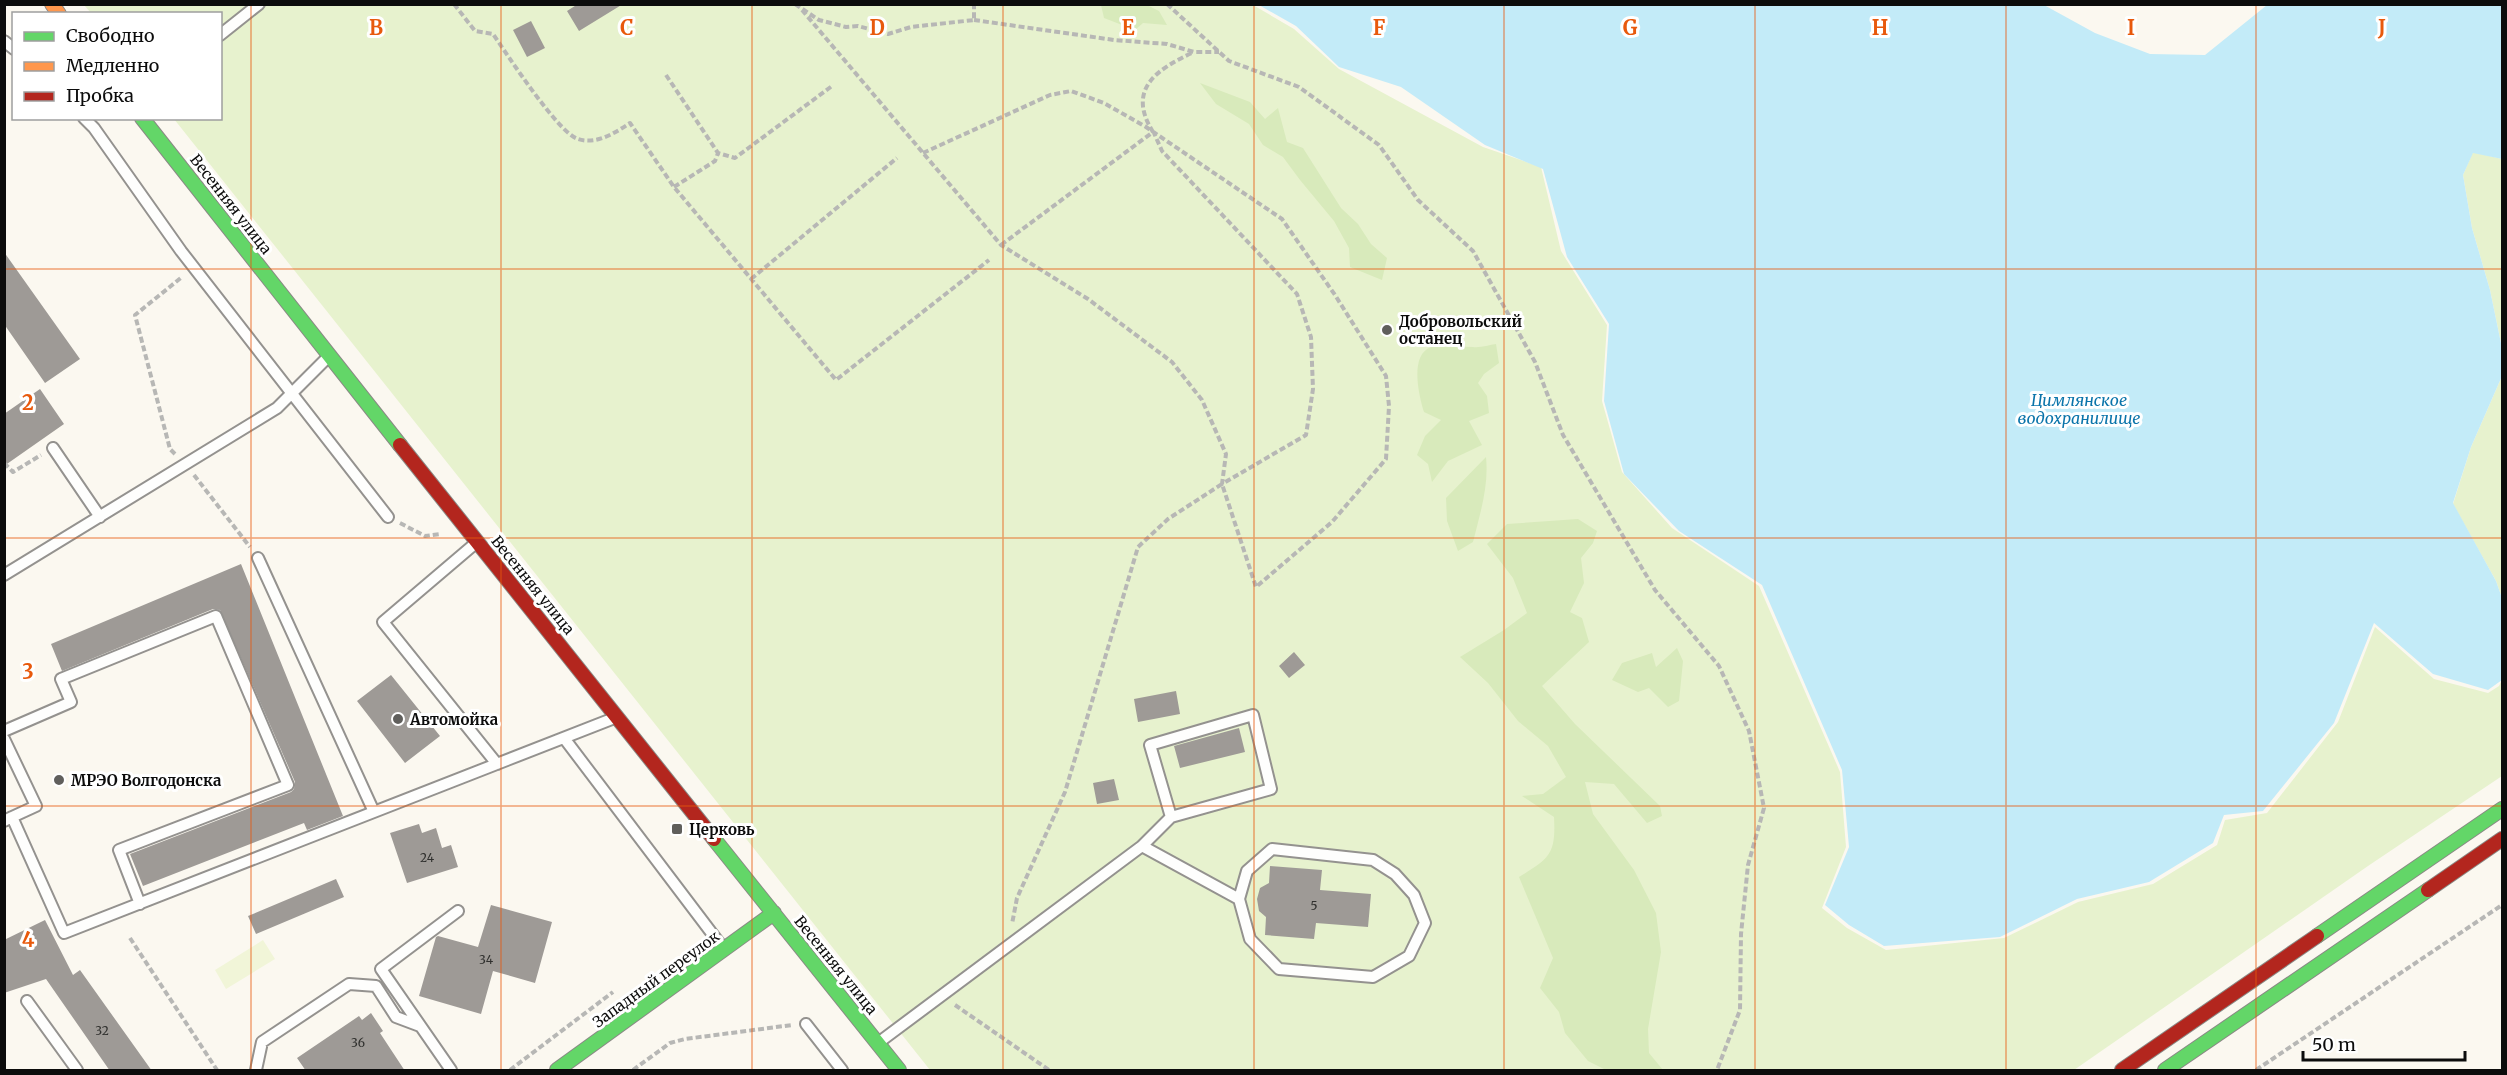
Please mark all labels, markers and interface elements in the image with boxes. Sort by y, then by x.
legend [12,12,222,120]
text: B [369,15,383,40]
text: C [620,15,634,40]
text: D [869,15,885,40]
text: E [1121,15,1135,40]
text: F [1373,15,1386,40]
text: G [1623,15,1638,40]
text: H [1872,15,1888,40]
text: I [2127,15,2135,40]
text: J [2377,15,2386,40]
text: Свободно [66,24,154,47]
text: Медленно [66,54,159,77]
text: Пробка [66,84,134,107]
street label: Весенняя улица [186,150,276,258]
place label: Добровольский останец [1399,312,1522,348]
marker: Добровольский останец [1380,323,1394,337]
text: 2 [22,390,34,415]
water label: Цимлянское водохранилище [2018,390,2141,428]
street label: Весенняя улица [487,532,579,638]
text: 3 [22,659,34,684]
place label: Автомойка [409,710,499,729]
marker: Автомойка [391,712,405,726]
place label: МРЭО Волгодонска [71,771,222,790]
marker: МРЭО Волгодонска [52,773,66,787]
place label: Церковь [689,820,755,839]
marker: Церковь [670,822,684,836]
house number: 24 [420,850,435,865]
house number: 5 [1310,898,1318,913]
street label: Весенняя улица [790,912,882,1018]
street label: Западный переулок [589,926,723,1031]
text: 4 [22,927,35,952]
house number: 34 [479,952,494,967]
house number: 32 [95,1023,109,1038]
scale bar [2303,1024,2465,1062]
text: 50 m [2312,1033,2356,1056]
house number: 36 [351,1035,365,1050]

